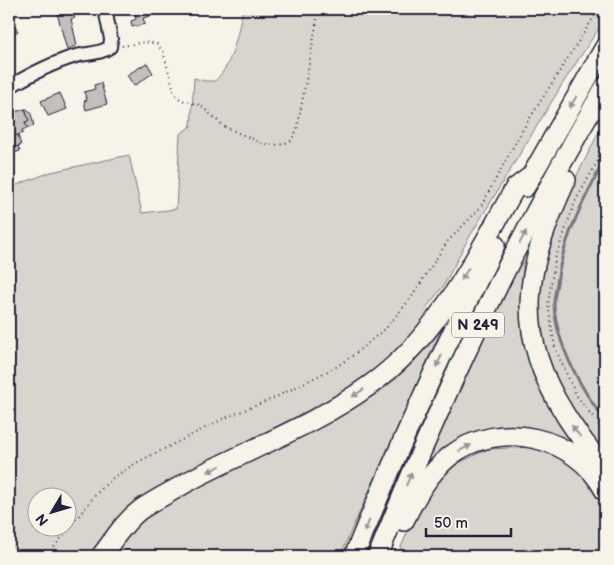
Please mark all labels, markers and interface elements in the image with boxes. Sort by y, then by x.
one-way arrow [569,95,577,110]
one-way arrow [519,229,527,244]
one-way arrow [461,267,470,280]
road number: N 249 [452,312,504,338]
one-way arrow [434,353,443,368]
one-way arrow [351,389,365,398]
one-way arrow [571,424,581,438]
one-way arrow [457,444,472,452]
one-way arrow [207,465,221,473]
one-way arrow [405,472,413,486]
north arrow [28,488,78,538]
scale bar [426,505,512,537]
text: N [32,510,52,529]
text: 50 m [434,514,468,533]
one-way arrow [362,518,370,533]

